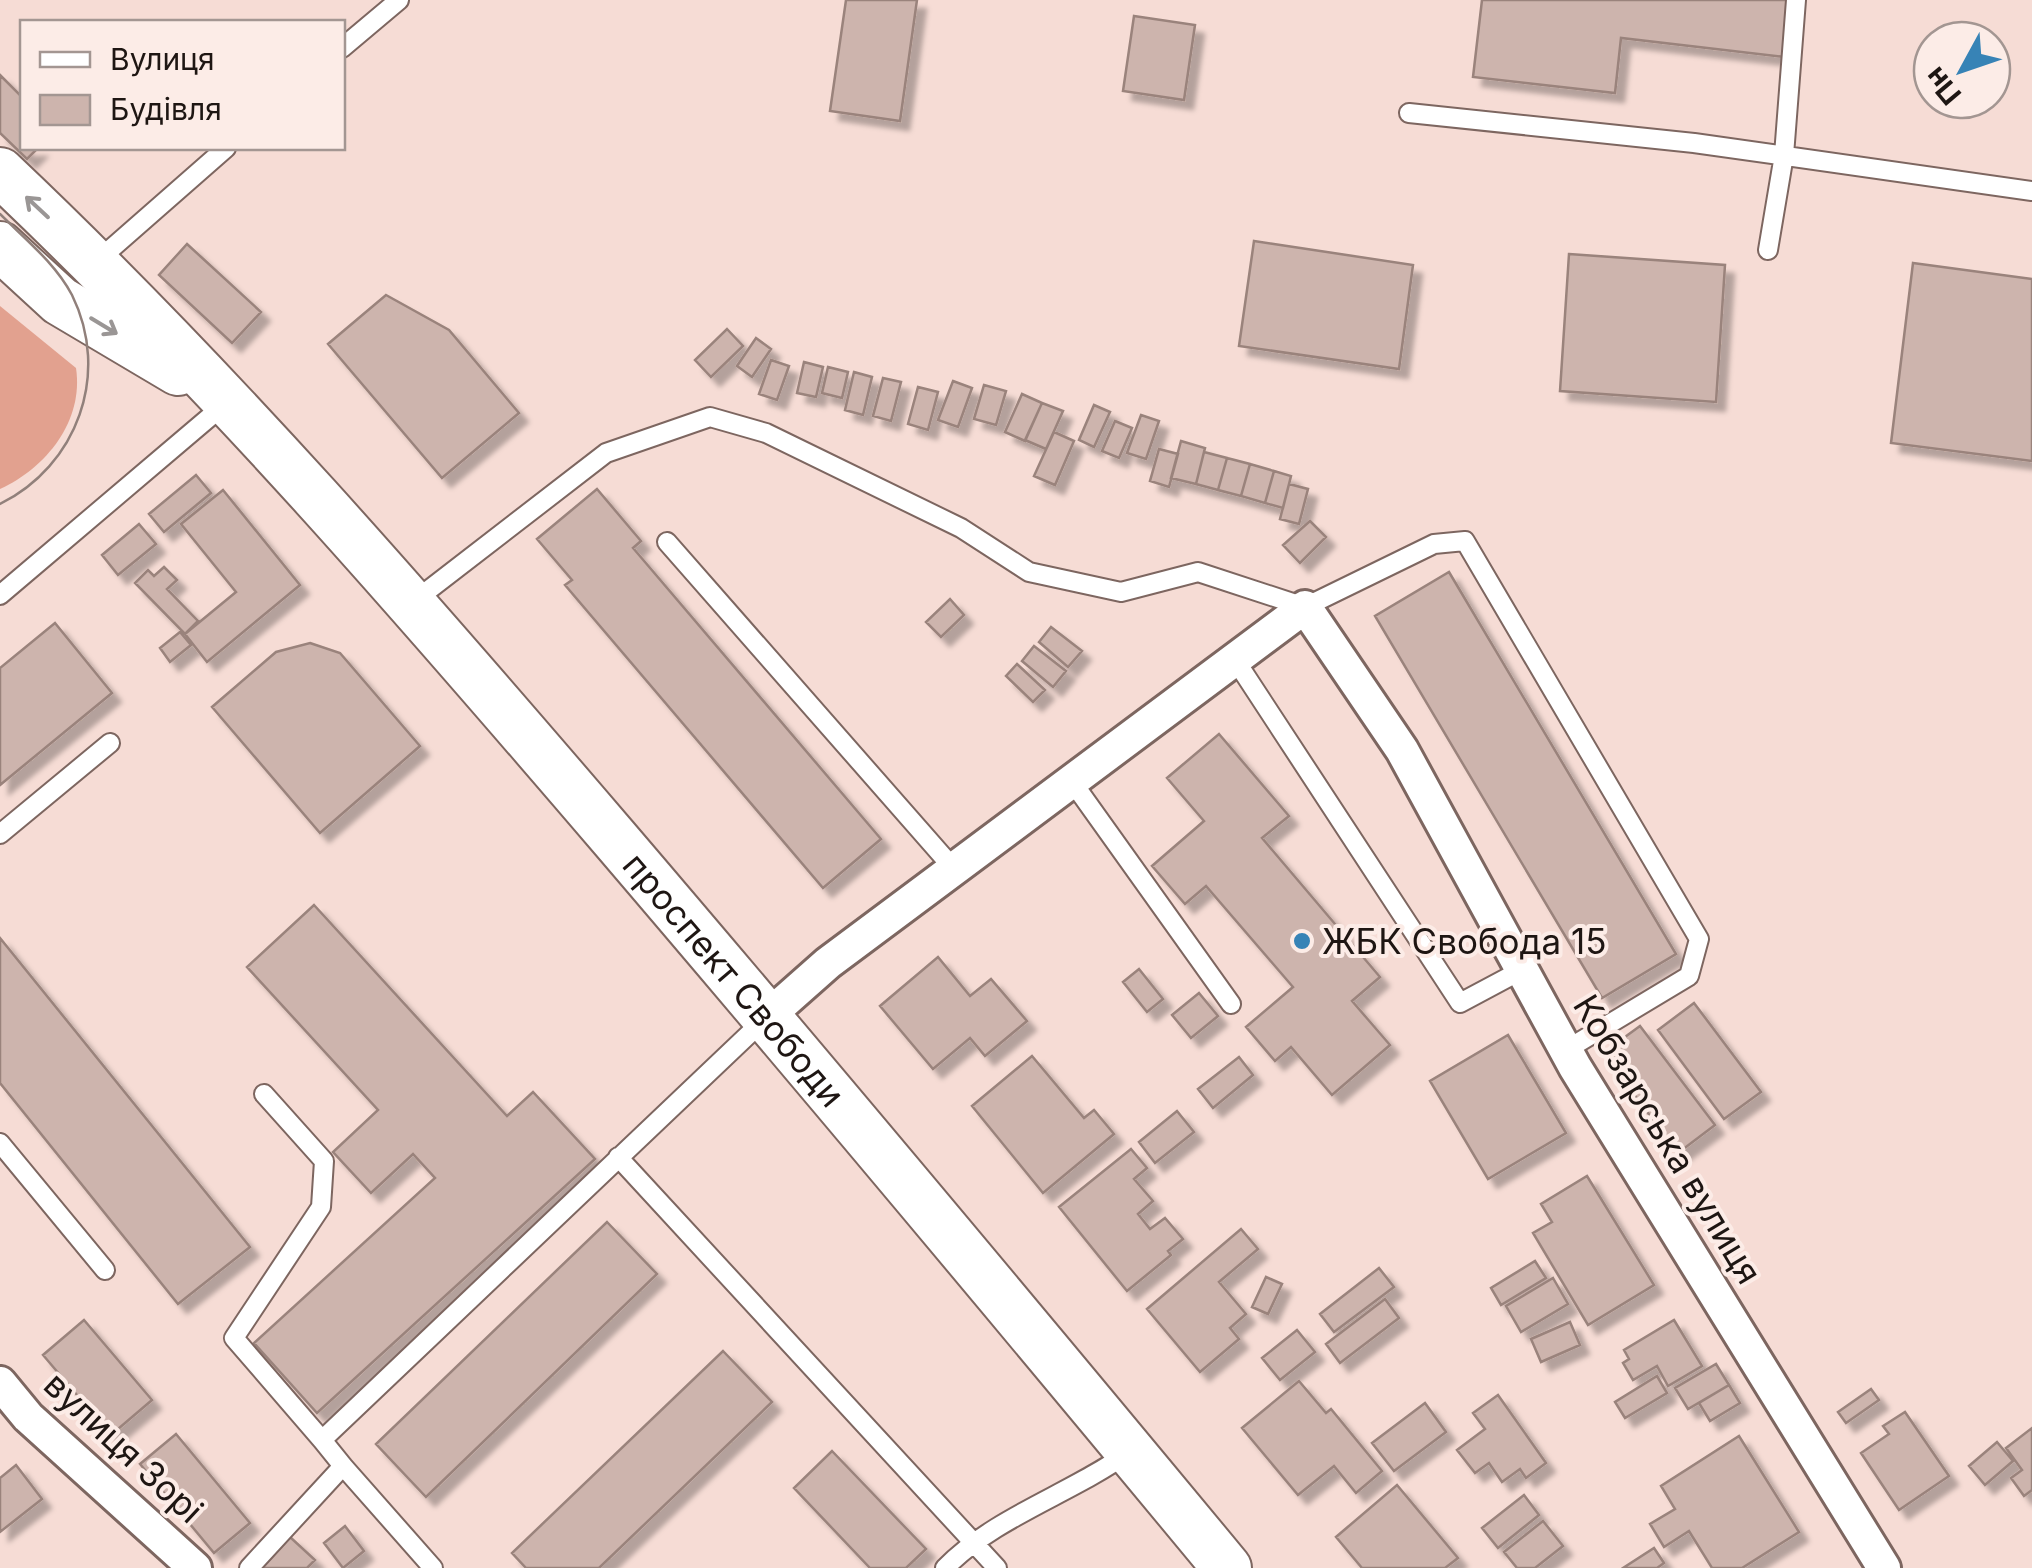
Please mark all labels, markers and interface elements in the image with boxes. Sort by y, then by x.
legend [20,20,345,150]
north arrow [1912,20,2012,120]
text: Вулиця [110,41,215,77]
text: Пн [1917,60,1968,112]
text: Будівля [110,91,222,127]
one-way arrow [26,195,50,219]
one-way arrow [89,316,118,336]
street label: проспект Свободи [615,844,854,1115]
place label: ЖБК Свобода 15 [1322,920,1607,962]
marker: ЖБК Свобода 15 [1291,930,1313,952]
street label: Кобзарська вулиця [1565,987,1771,1291]
street label: вулиця Зорі [36,1363,212,1531]

